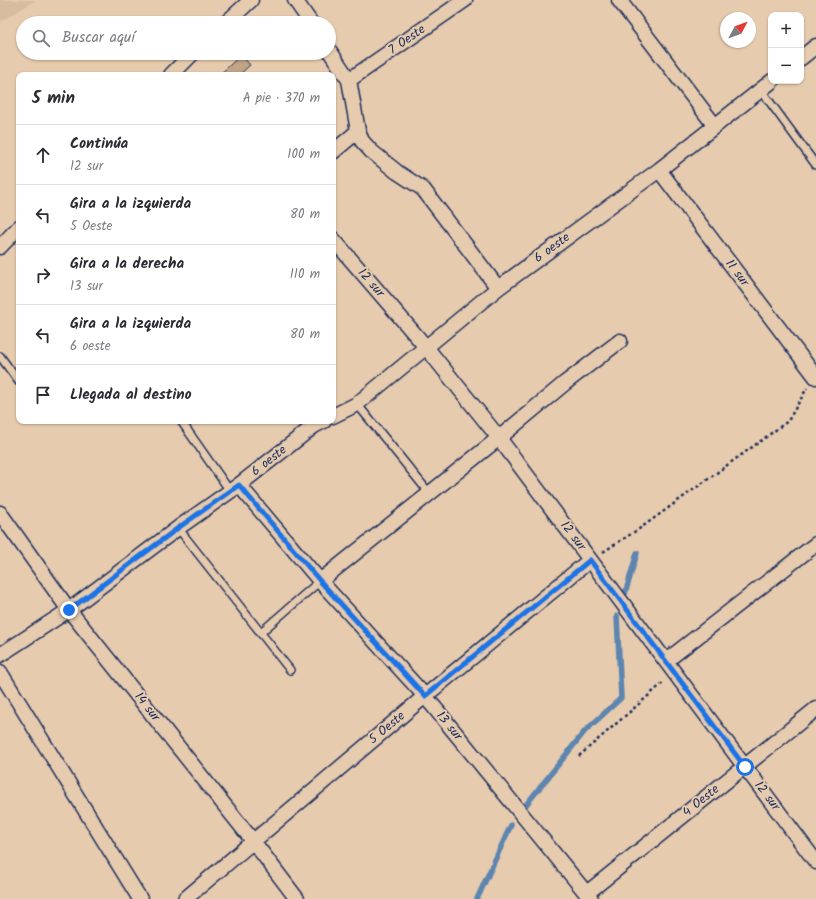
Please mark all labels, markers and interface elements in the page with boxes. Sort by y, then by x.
north arrow [720,12,756,48]
map controls [768,12,804,84]
button: + [768,12,804,48]
search box [16,16,336,60]
street label: 7 Oeste [384,19,430,60]
text: Buscar aquí [62,26,135,50]
icon: search [30,27,52,49]
button: − [768,48,804,84]
text: 5 min [32,85,75,112]
text: A pie · 370 m [243,88,320,109]
text: Continúa [70,132,128,156]
icon: ahead [32,144,54,166]
text: 100 m [287,144,320,165]
text: 12 sur [70,156,103,177]
text: Gira a la izquierda [70,192,191,216]
icon: left [32,204,54,226]
text: 80 m [290,204,320,225]
text: 5 Oeste [70,216,112,237]
street label: 6 oeste [529,227,575,268]
text: Gira a la derecha [70,252,184,276]
street label: 11 sur [720,255,755,292]
icon: right [32,264,54,286]
text: 110 m [290,264,320,285]
street label: 12 sur [352,264,390,303]
text: 13 sur [70,276,103,297]
text: Gira a la izquierda [70,312,191,336]
icon: left [32,324,54,346]
text: 80 m [290,324,320,345]
text: 6 oeste [70,336,111,357]
text: Llegada al destino [70,383,192,407]
icon: arrive [32,384,54,406]
street label: 6 oeste [247,440,292,482]
street label: 12 sur [555,517,592,556]
route end [60,601,78,619]
street label: 14 sur [129,688,166,727]
street label: 5 Oeste [364,706,410,750]
street label: 13 sur [431,707,468,746]
route start [736,758,754,776]
street label: 12 sur [749,777,786,816]
street label: 4 Oeste [678,779,724,823]

